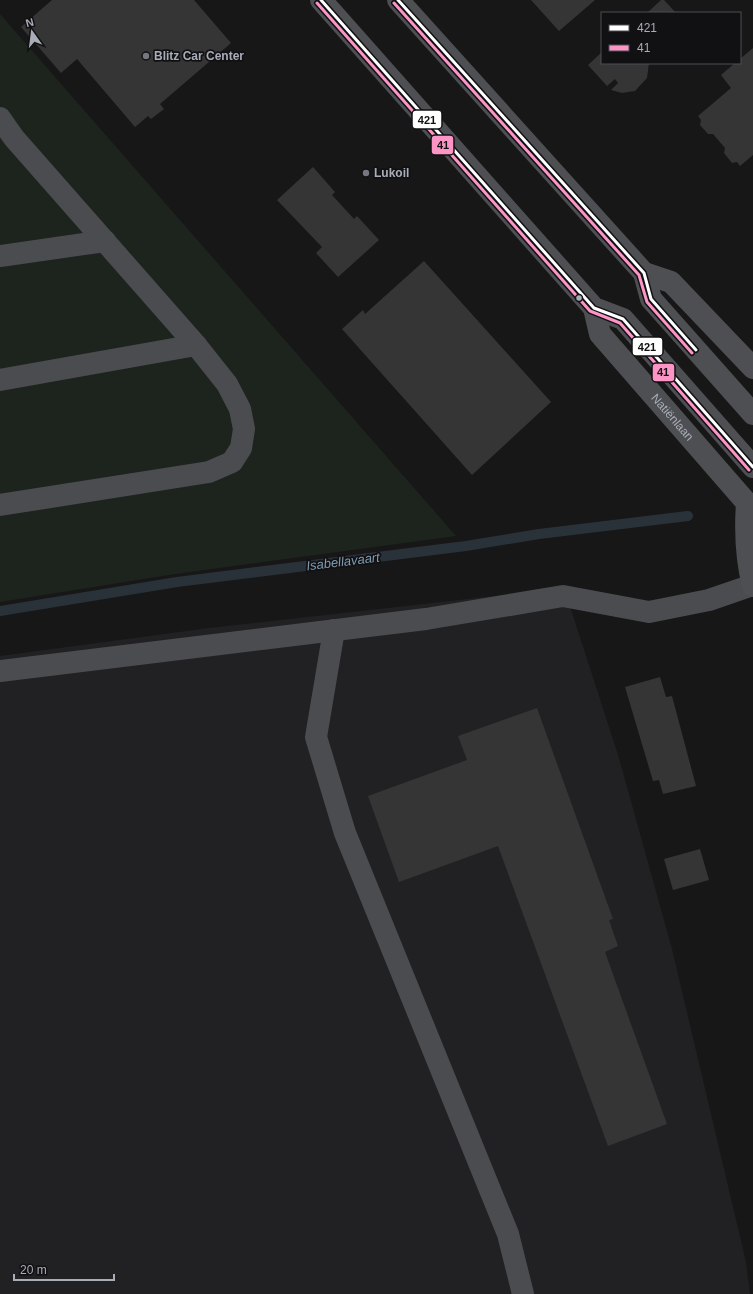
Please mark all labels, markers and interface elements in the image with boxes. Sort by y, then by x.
north arrow [12,12,52,52]
legend [601,12,741,64]
text: N [24,16,35,29]
text: 421 [637,21,657,35]
text: 41 [637,41,651,55]
place label: Blitz Car Center [154,49,244,63]
marker: Blitz Car Center [141,51,151,61]
line badge: 421 [412,110,442,129]
text: 421 [418,114,436,126]
line badge: 41 [431,135,454,155]
text: 41 [437,139,449,151]
place label: Lukoil [374,166,409,180]
marker: Lukoil [361,168,371,178]
unlabelled marker [574,293,584,303]
line badge: 421 [632,337,663,356]
text: 421 [638,341,656,353]
line badge: 41 [652,363,675,382]
text: 41 [657,366,669,378]
street label: Natiënlaan [648,391,697,444]
water label: Isabellavaart [306,549,382,573]
scale bar [14,1256,114,1282]
text: 20 m [20,1263,47,1277]

